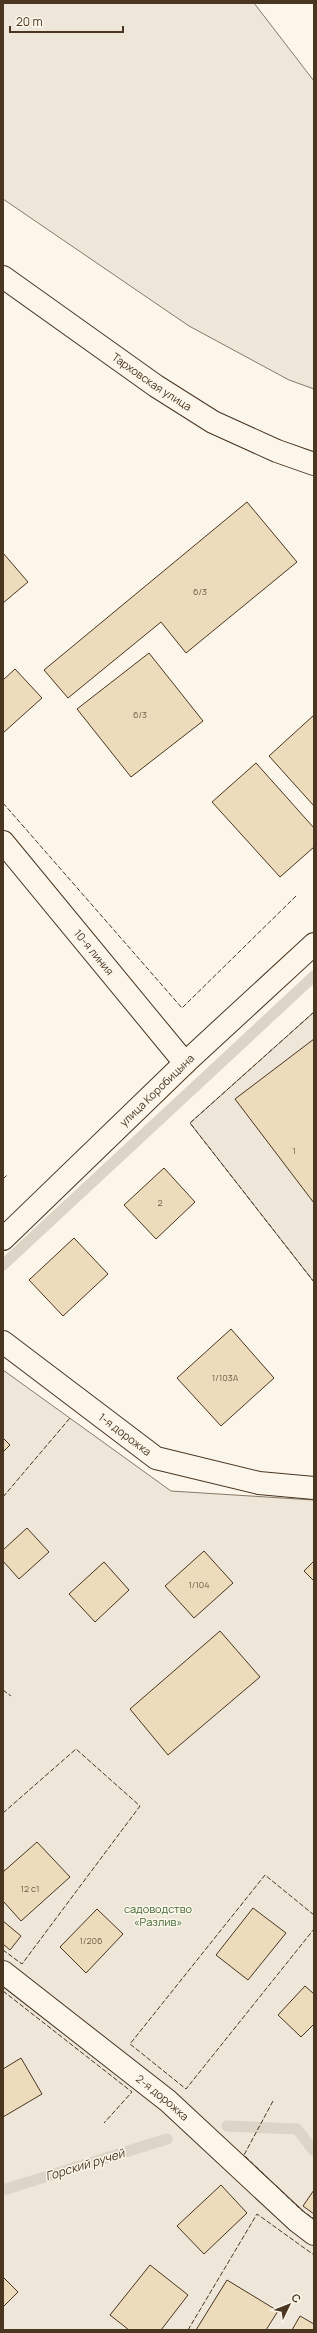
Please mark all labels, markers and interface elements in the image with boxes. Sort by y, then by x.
scale bar [10,8,123,34]
text: 20 m [16,13,43,30]
street label: Тарховская улица [109,349,195,414]
house number: 6/3 [193,585,207,598]
house number: 6/3 [133,708,147,721]
street label: 10-я линия [71,926,118,978]
street label: улица Коробицына [116,1050,197,1129]
house number: 1 [292,1144,296,1157]
house number: 2 [157,1196,163,1209]
house number: 1/103А [212,1371,239,1384]
street label: 1-я дорожка [96,1409,155,1459]
house number: 1/104 [188,1578,210,1591]
house number: 12 с1 [21,1882,39,1895]
park label: садоводство «Разлив» [124,1901,193,1929]
house number: 1/206 [79,1934,103,1947]
street label: 2-я дорожка [133,2071,192,2124]
water label: Горский ручей [43,2144,128,2185]
north arrow [269,2285,309,2325]
text: С [288,2290,305,2306]

